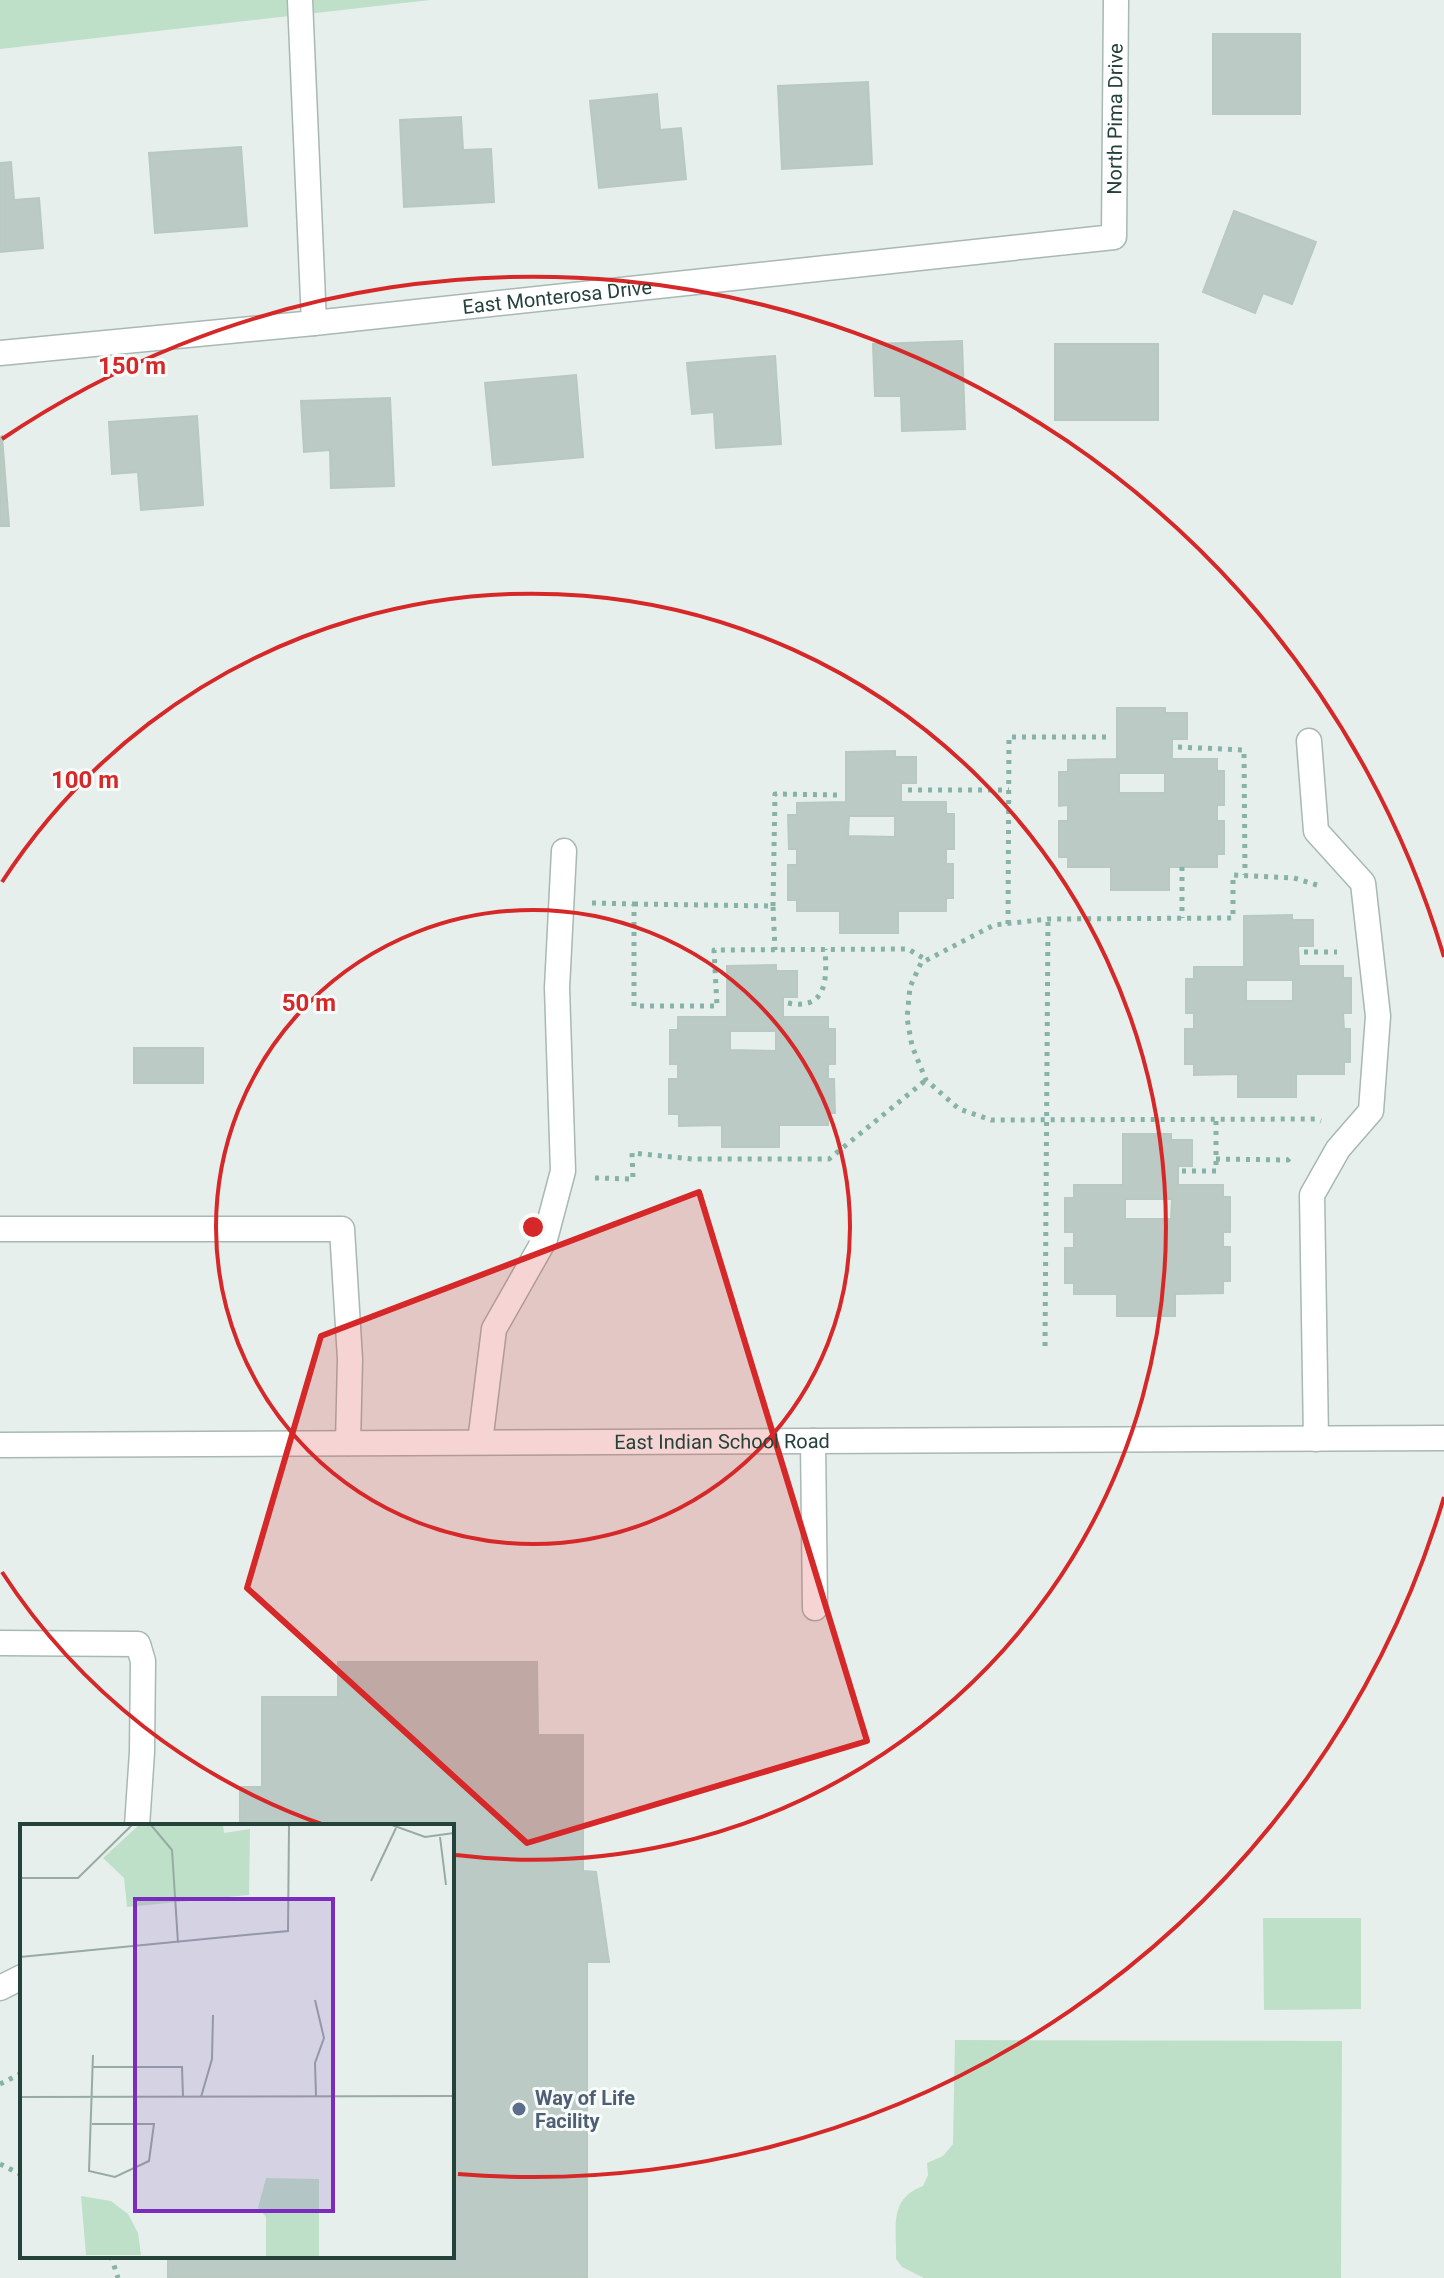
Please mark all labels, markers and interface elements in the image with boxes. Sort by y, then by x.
street label: North Pima Drive [1102,43,1128,195]
street label: East Monterosa Drive [461,275,653,319]
text: 150 m [98,352,166,380]
text: 100 m [51,766,119,794]
text: 50 m [282,989,336,1017]
centre of rings [519,1213,547,1241]
street label: East Indian School Road [614,1429,830,1454]
inset map [20,1824,454,2258]
place label: Way of Life Facility [535,2086,635,2133]
marker: Way of Life Facility [510,2100,528,2118]

